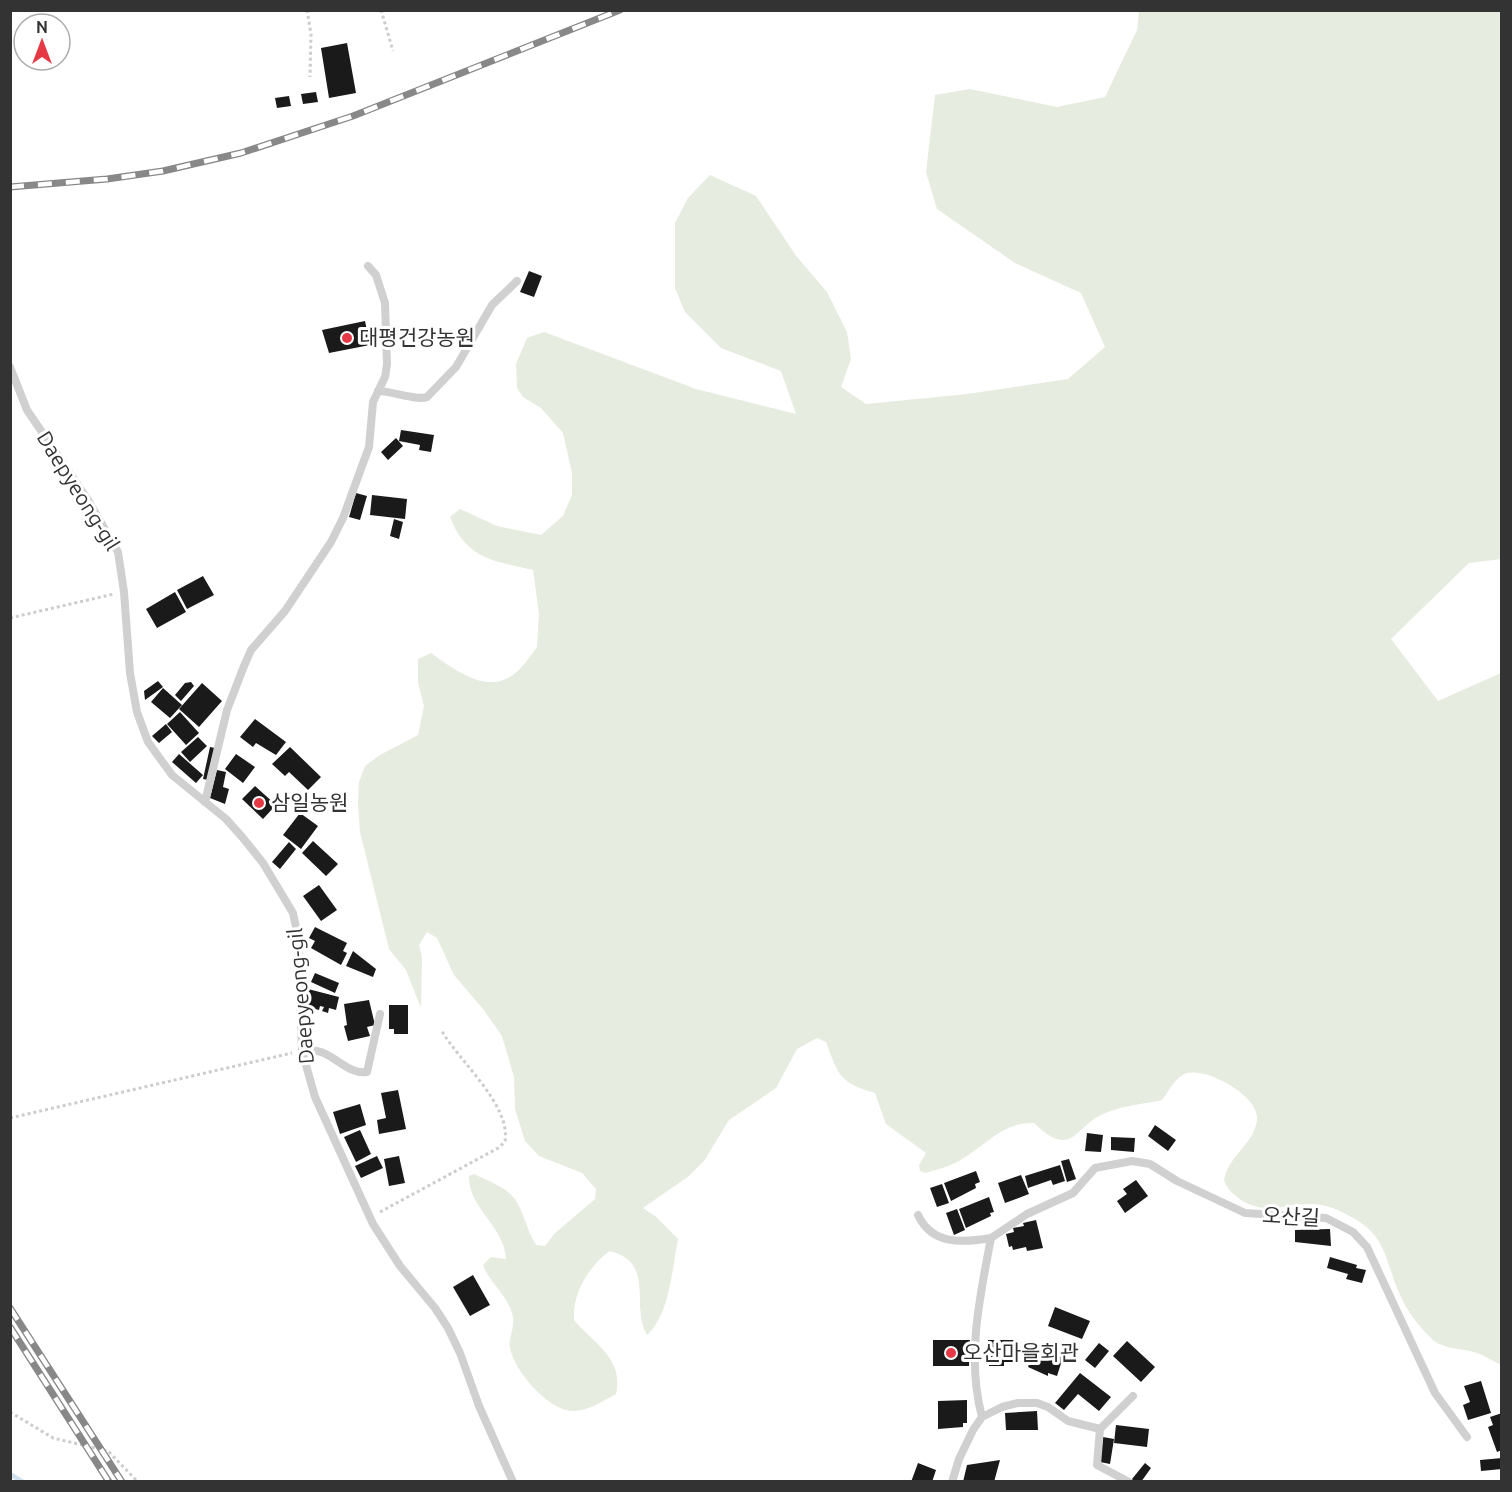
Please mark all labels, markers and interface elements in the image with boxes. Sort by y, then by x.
north arrow [12,12,72,72]
text: N [36,18,48,36]
place label: 대평건강농원 [359,325,475,349]
marker: 대평건강농원 [340,331,354,345]
street label: Daepyeong-gil [33,426,125,555]
place label: 삼일농원 [271,790,348,814]
marker: 삼일농원 [252,796,266,810]
street label: Daepyeong-gil [282,927,318,1065]
street label: 오산길 [1261,1203,1321,1230]
place label: 오산마을회관 [963,1340,1079,1364]
marker: 오산마을회관 [944,1346,958,1360]

